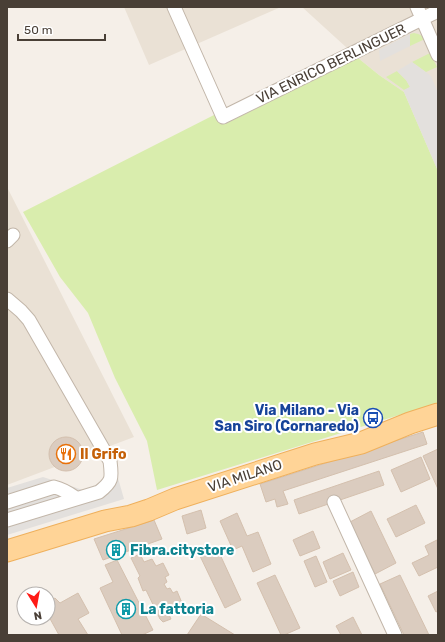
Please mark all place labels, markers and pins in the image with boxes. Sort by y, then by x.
place label: Via Milano - Via San Siro (Cornaredo) [215,402,359,435]
bus stop icon: Via Milano - Via San Siro (Cornaredo) [362,407,384,429]
restaurant icon: Il Grifo [55,443,77,465]
place label: Il Grifo [80,446,127,463]
building icon: Fibra.citystore [105,539,127,561]
place label: Fibra.citystore [130,542,234,559]
building icon: La fattoria [115,598,137,620]
place label: La fattoria [140,601,214,618]

